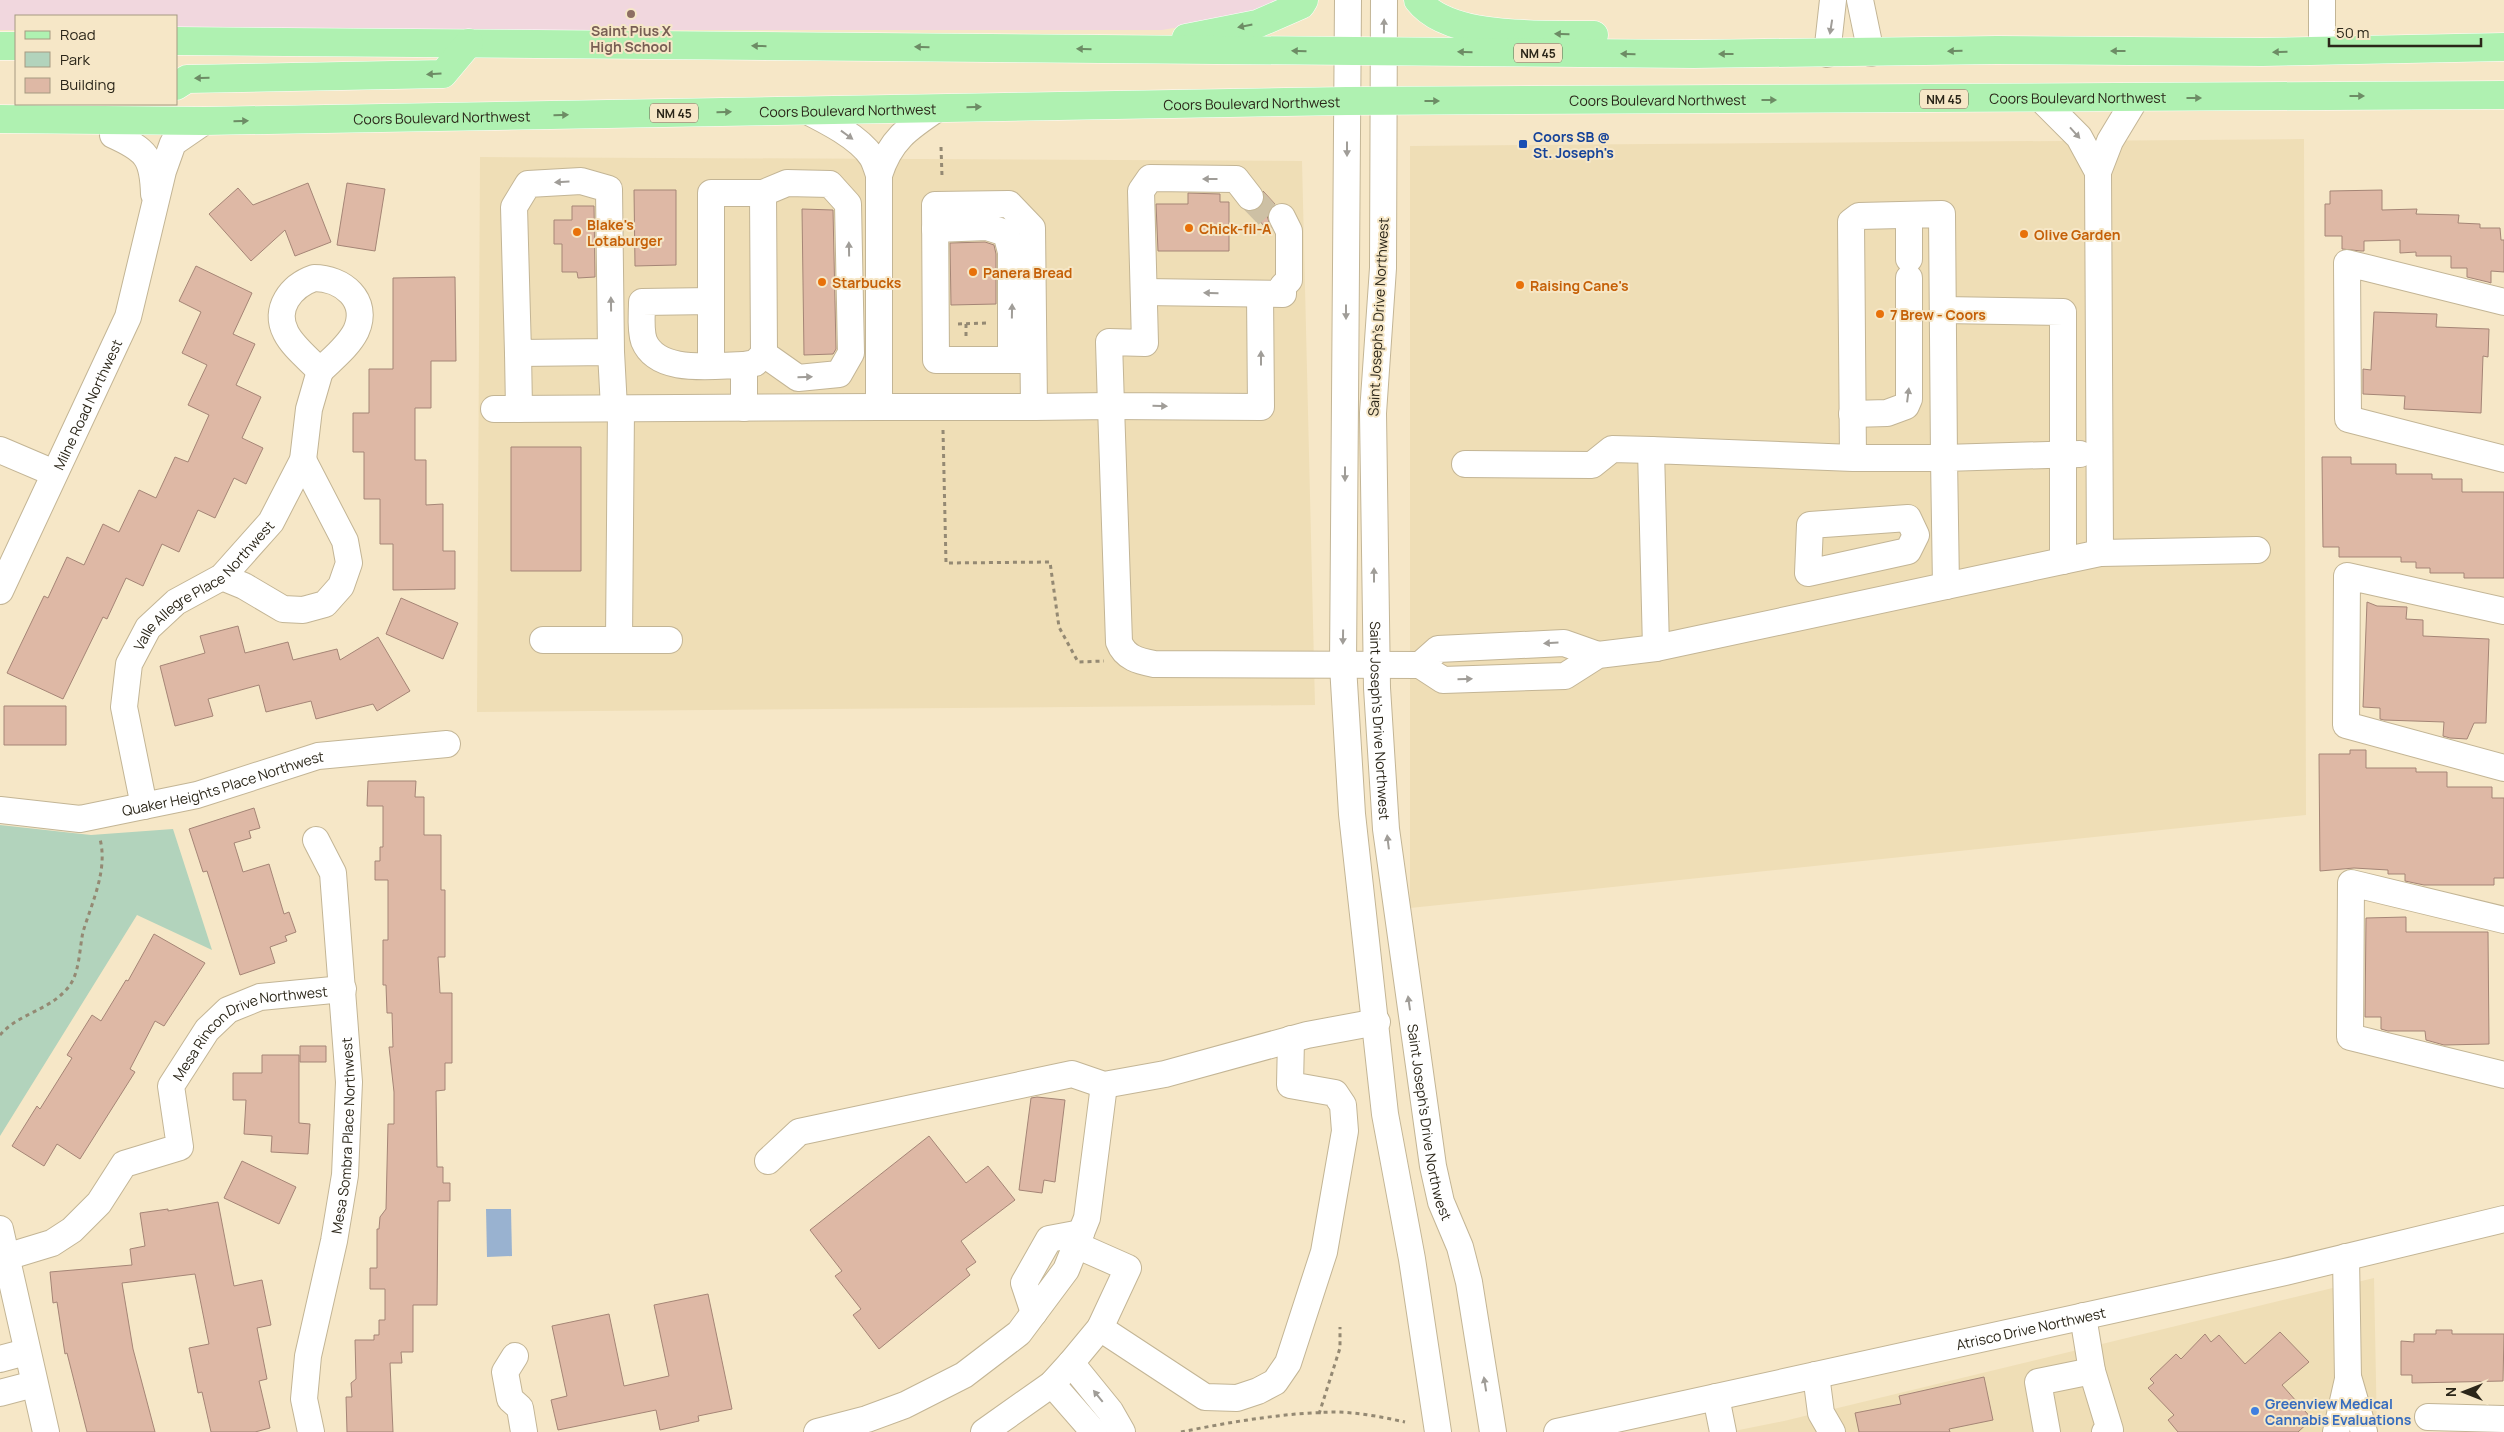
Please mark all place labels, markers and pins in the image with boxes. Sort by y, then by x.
marker: Saint Pius X High School [625,8,637,20]
place label: Saint Pius X High School [590,21,672,56]
place label: Coors SB @ St. Joseph's [1533,127,1614,162]
marker: Coors SB @ St. Joseph's [1517,138,1529,150]
place label: Blake's Lotaburger [587,215,663,250]
place label: Chick-fil-A [1199,219,1272,238]
marker: Chick-fil-A [1183,222,1195,234]
place label: Olive Garden [2034,225,2120,244]
marker: Blake's Lotaburger [571,226,583,238]
marker: Olive Garden [2018,228,2030,240]
place label: Panera Bread [983,263,1072,282]
marker: Panera Bread [967,266,979,278]
place label: Starbucks [832,273,902,292]
marker: Starbucks [816,276,828,288]
place label: Raising Cane's [1530,276,1629,295]
marker: Raising Cane's [1514,279,1526,291]
place label: 7 Brew - Coors [1890,305,1986,324]
marker: 7 Brew - Coors [1874,308,1886,320]
place label: Greenview Medical Cannabis Evaluations [2265,1394,2412,1429]
marker: Greenview Medical Cannabis Evaluations [2249,1405,2261,1417]

